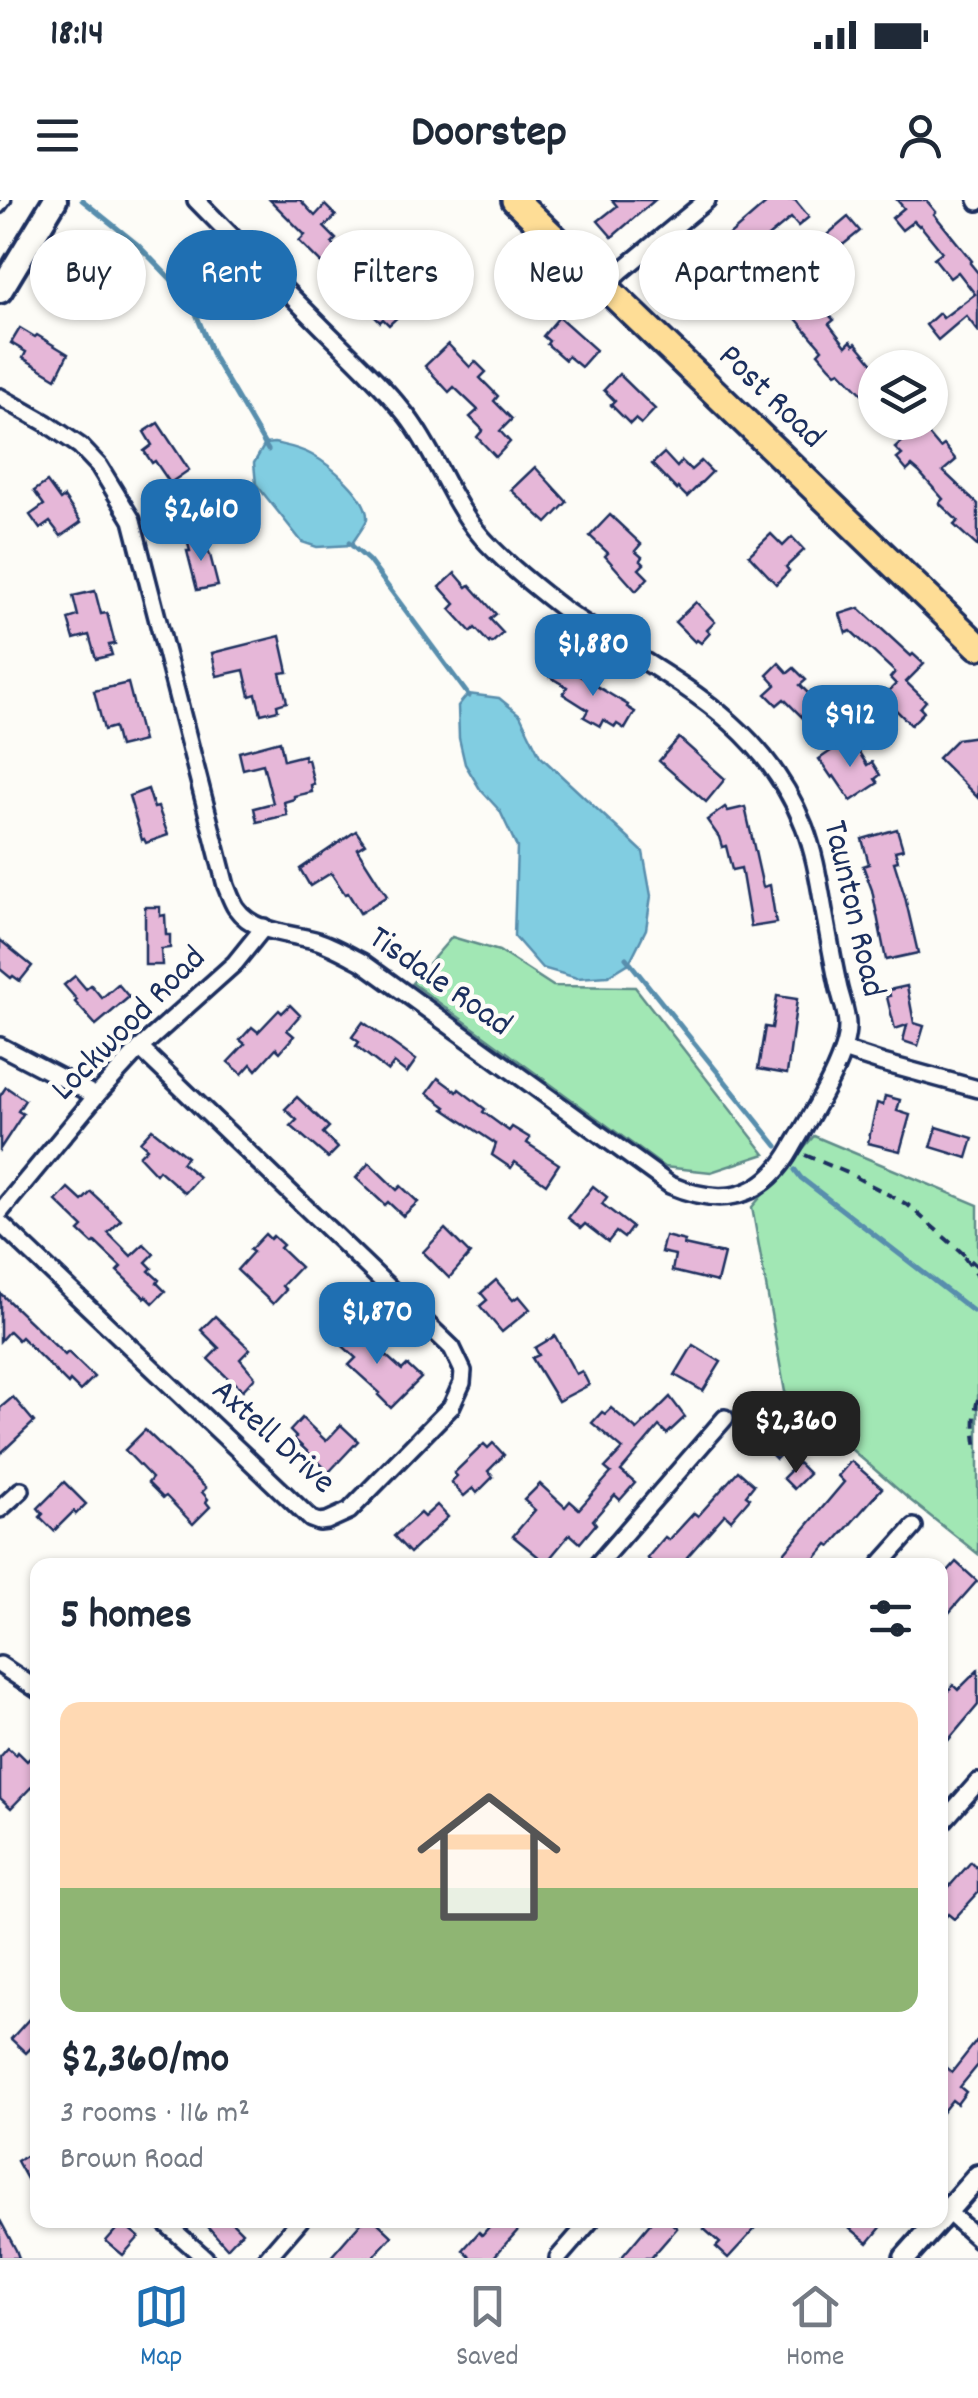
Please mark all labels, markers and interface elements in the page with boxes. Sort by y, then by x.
text: 18:14 [50,8,104,63]
text: Doorstep [411,103,567,167]
icon: menu [30,108,85,163]
icon: person [893,108,948,163]
chip: Buy [30,230,146,320]
chip: Rent [166,230,297,320]
chip: Filters [317,230,474,320]
chip: New [494,230,619,320]
chip: Apartment [639,230,855,320]
street label: Post Road [705,334,835,462]
map controls [858,350,948,440]
button: layers [858,350,948,440]
pin: $2,610 [120,479,282,564]
text: $2,610 [163,488,239,534]
pin: $1,880 [512,614,674,699]
text: $1,880 [557,623,629,669]
pin: $912 [791,685,909,770]
text: $912 [824,694,876,740]
street label: Taunton Road [807,816,897,1002]
street label: Tisdale Road [357,915,521,1051]
street label: Lockwood Road [41,936,219,1114]
pin: $1,870 [296,1282,458,1367]
text: $1,870 [341,1291,413,1337]
street label: Axtell Drive [199,1368,345,1508]
pin: $2,360 [715,1391,877,1476]
text: $2,360 [754,1400,838,1446]
text: 5 homes [60,1588,192,1648]
icon: filters [863,1591,918,1646]
icon: home [399,1767,579,1947]
text: $2,360/mo [60,2032,229,2092]
text: 3 rooms · 116 m² [60,2092,250,2138]
text: Brown Road [60,2138,204,2184]
tab: Map [134,2279,189,2379]
tab: Saved [456,2279,519,2379]
tab: Home [786,2279,844,2379]

